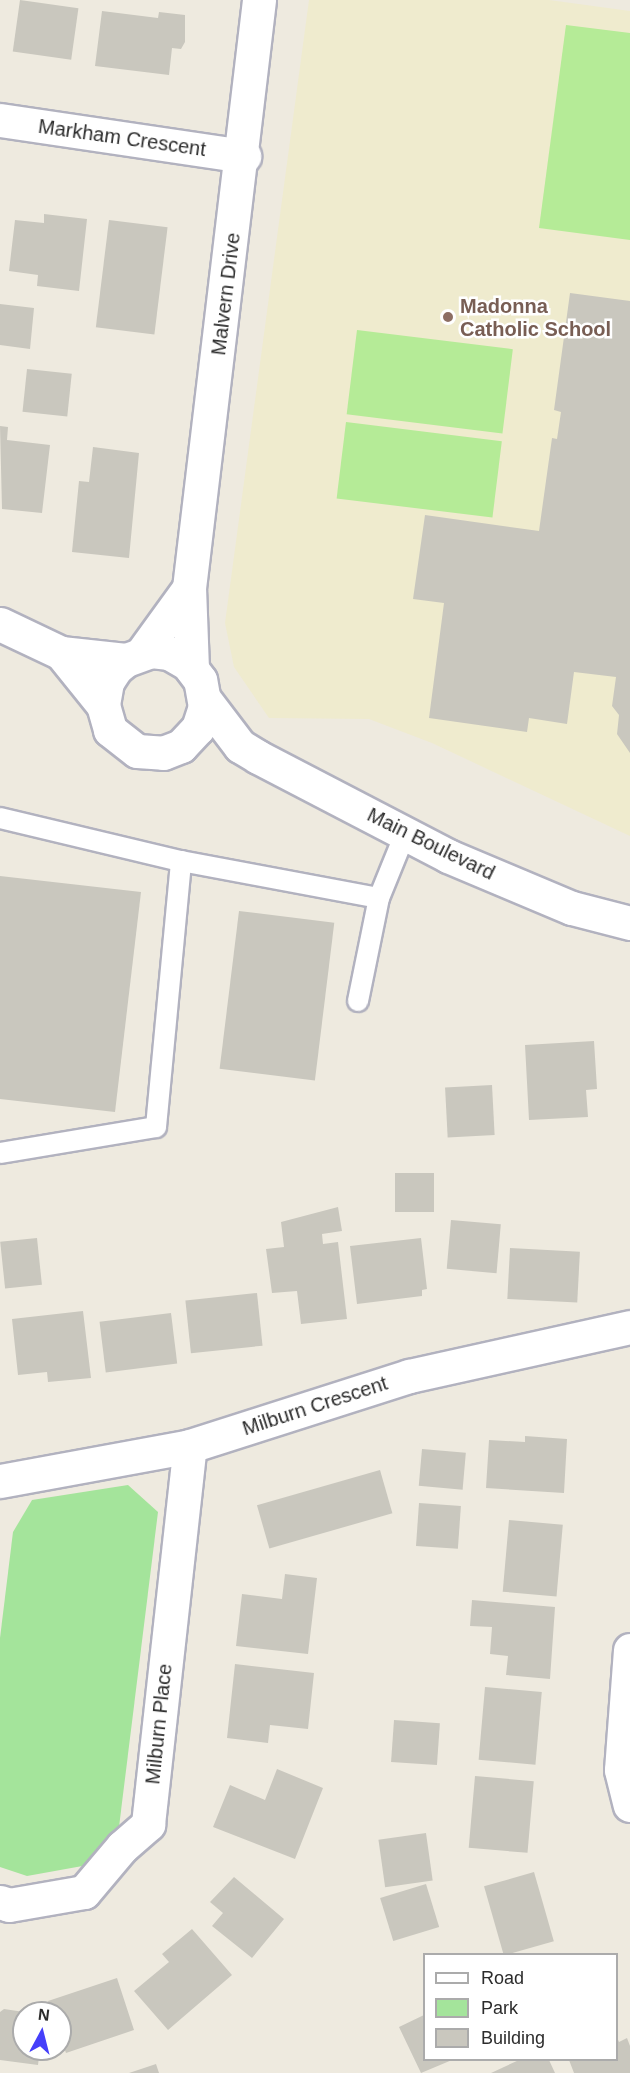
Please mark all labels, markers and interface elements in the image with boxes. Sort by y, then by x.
street label: Markham Crescent [37,114,207,162]
street label: Malvern Drive [207,231,245,357]
place label: Madonna Catholic School [460,294,611,341]
marker: Madonna Catholic School [441,310,455,324]
street label: Main Boulevard [363,803,499,885]
street label: Milburn Crescent [239,1371,391,1441]
street label: Milburn Place [141,1662,177,1786]
legend [423,1953,618,2061]
text: Road [481,1968,524,1988]
text: Park [481,1998,518,2018]
north arrow [12,2001,72,2061]
text: N [37,2005,51,2024]
text: Building [481,2028,545,2048]

